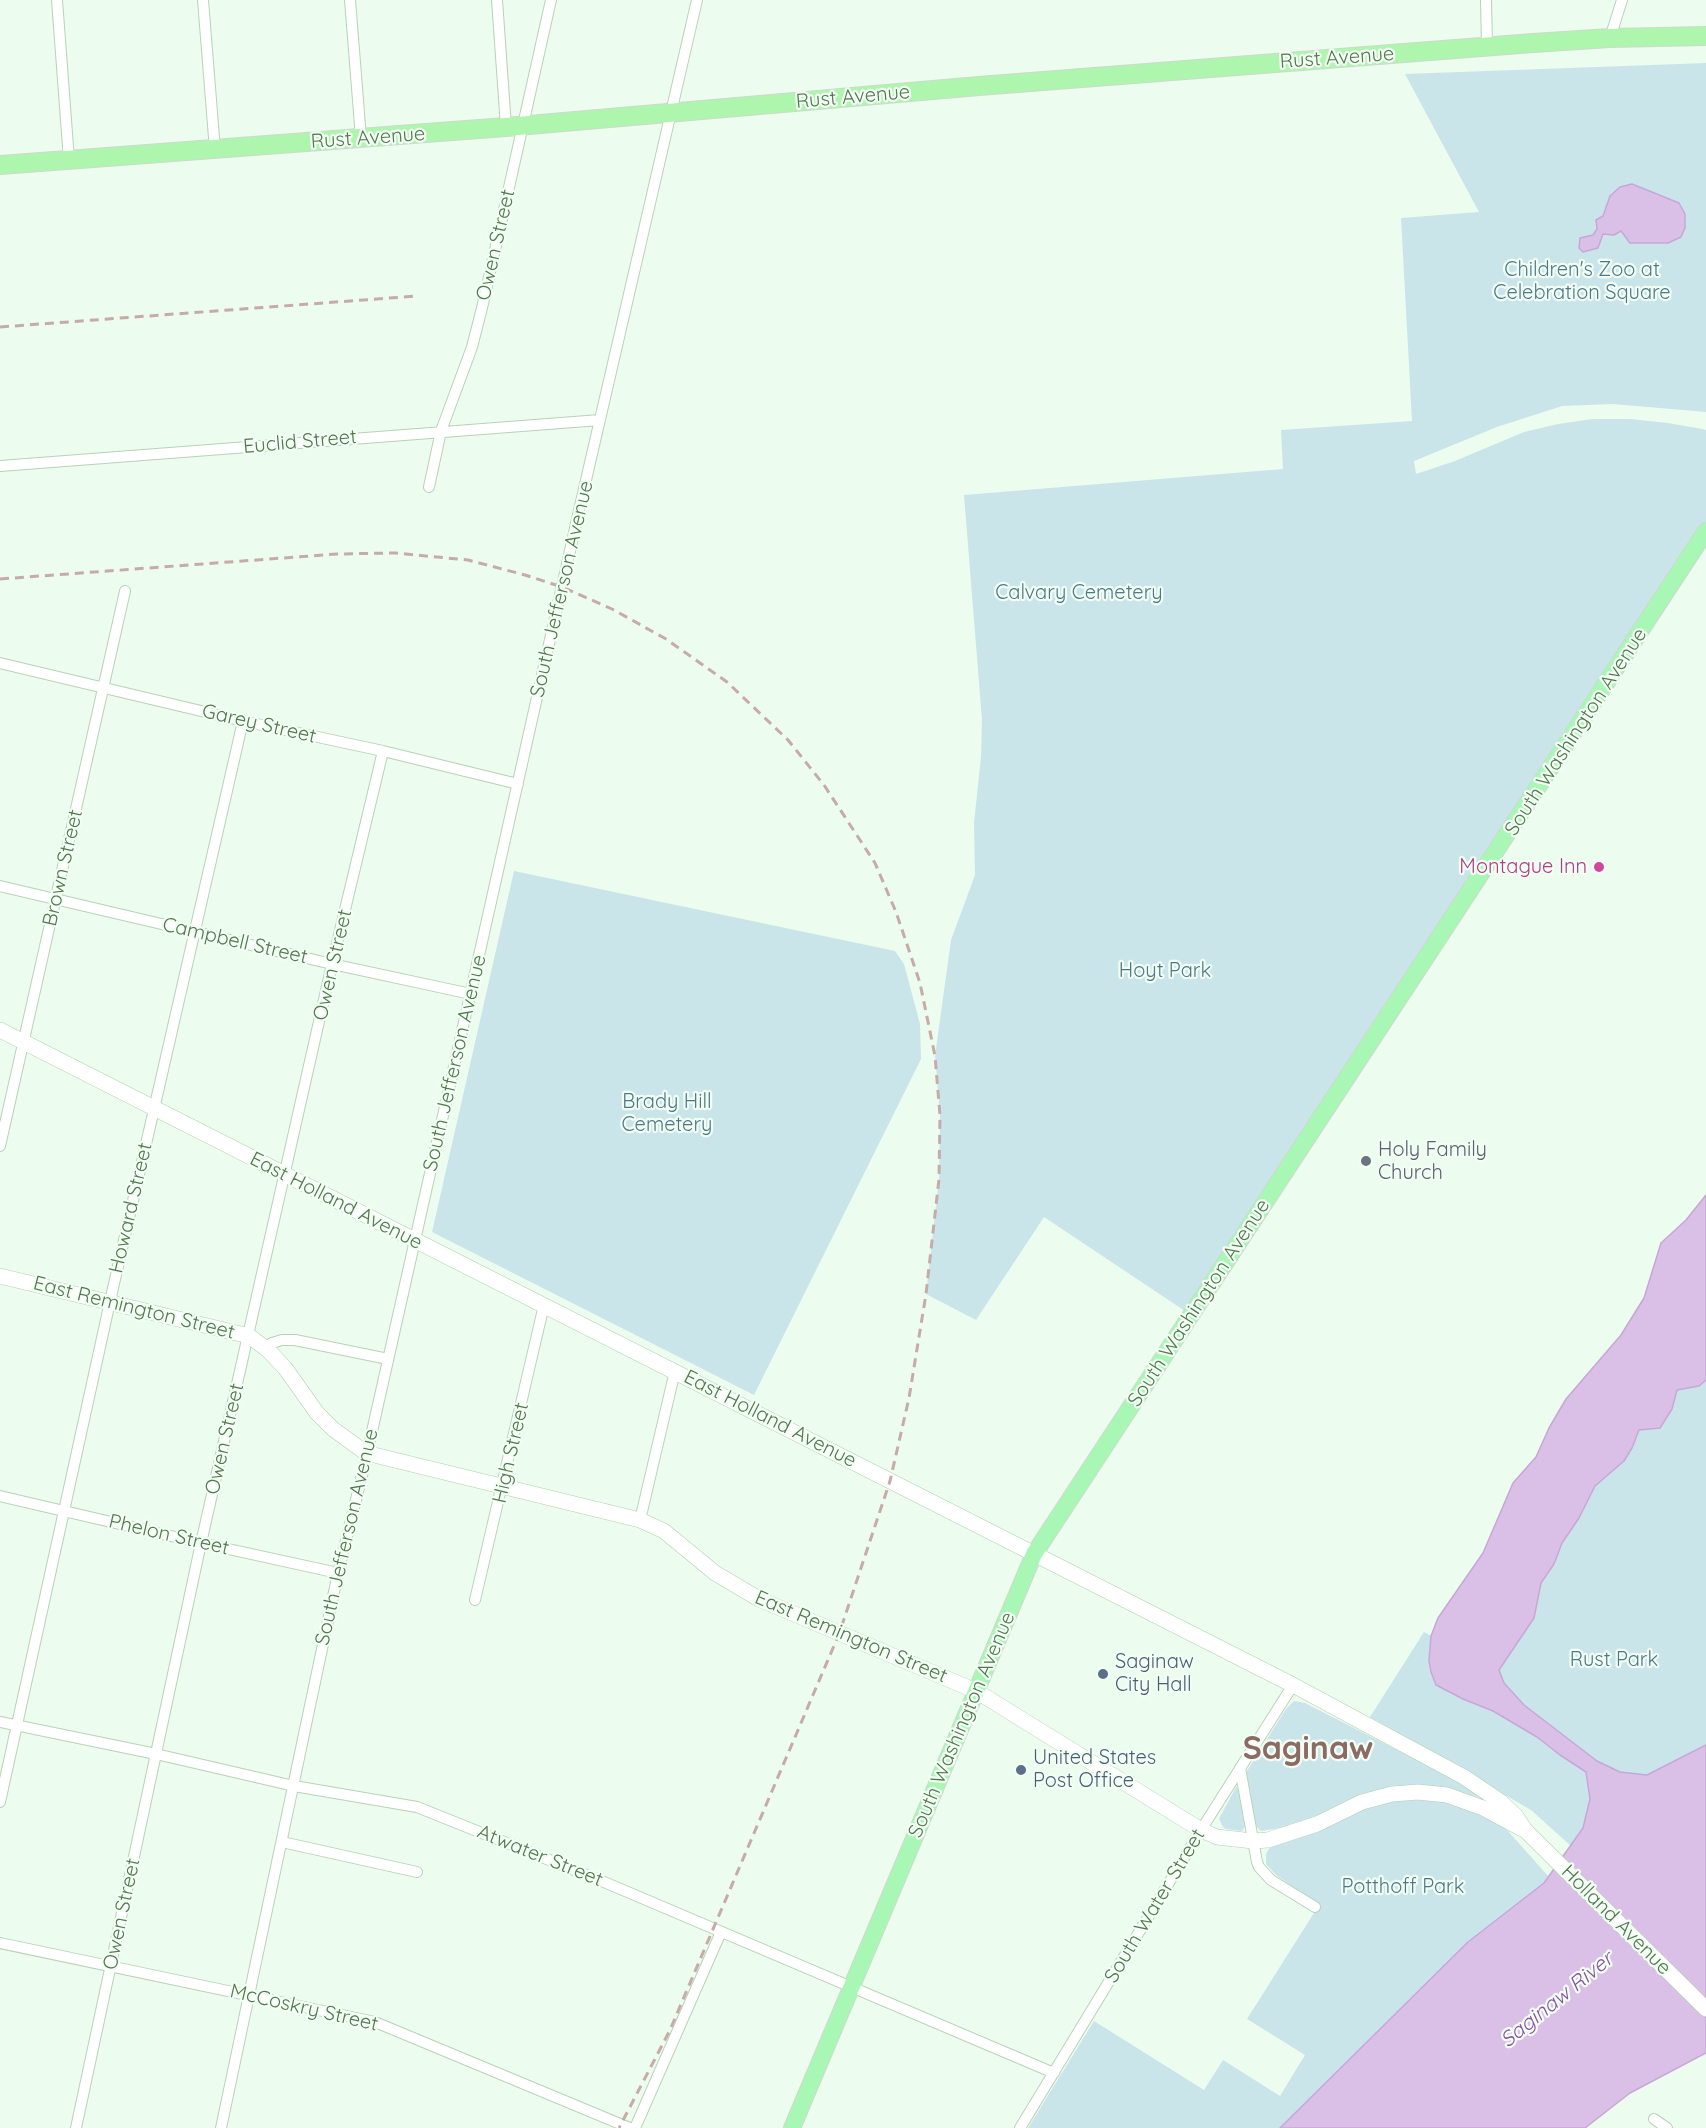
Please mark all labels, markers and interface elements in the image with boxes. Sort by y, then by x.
street label: Rust Avenue [1279,42,1395,74]
street label: Rust Avenue [795,80,911,114]
street label: Rust Avenue [310,122,426,154]
street label: Owen Street [472,187,520,303]
park label: Children's Zoo at Celebration Square [1493,258,1671,305]
street label: Euclid Street [242,425,358,459]
street label: South Jefferson Avenue [525,478,599,700]
park label: Calvary Cemetery [995,581,1163,605]
street label: South Washington Avenue [1500,624,1652,840]
street label: Garey Street [200,699,318,749]
street label: Brown Street [38,807,88,929]
place label: Montague Inn [1459,855,1587,879]
marker: Montague Inn [1592,860,1606,874]
street label: Owen Street [309,907,357,1023]
street label: Campbell Street [160,913,310,969]
street label: South Jefferson Avenue [418,952,492,1174]
park label: Hoyt Park [1119,959,1211,983]
park label: Brady Hill Cemetery [622,1090,712,1137]
place label: Holy Family Church [1378,1138,1487,1185]
street label: Howard Street [104,1140,158,1276]
street label: East Holland Avenue [246,1147,426,1255]
marker: Holy Family Church [1359,1154,1373,1168]
street label: South Washington Avenue [1123,1195,1275,1411]
street label: East Remington Street [31,1271,237,1345]
street label: East Holland Avenue [680,1365,860,1473]
street label: Owen Street [201,1381,249,1497]
street label: High Street [488,1400,534,1506]
street label: South Jefferson Avenue [310,1426,384,1648]
street label: Phelon Street [107,1510,231,1560]
street label: East Remington Street [751,1586,951,1688]
street label: South Washington Avenue [904,1609,1020,1841]
park label: Rust Park [1570,1648,1658,1672]
place label: Saginaw City Hall [1115,1650,1194,1697]
marker: Saginaw City Hall [1096,1667,1110,1681]
district label: Saginaw [1243,1730,1373,1768]
place label: United States Post Office [1033,1746,1156,1793]
marker: United States Post Office [1014,1763,1028,1777]
street label: Atwater Street [474,1820,606,1892]
street label: South Water Street [1100,1825,1210,1987]
street label: Owen Street [98,1856,146,1972]
street label: Holland Avenue [1556,1860,1676,1980]
park label: Potthoff Park [1342,1875,1464,1899]
water label: Saginaw River [1495,1947,1619,2053]
street label: McCoskry Street [228,1979,380,2037]

